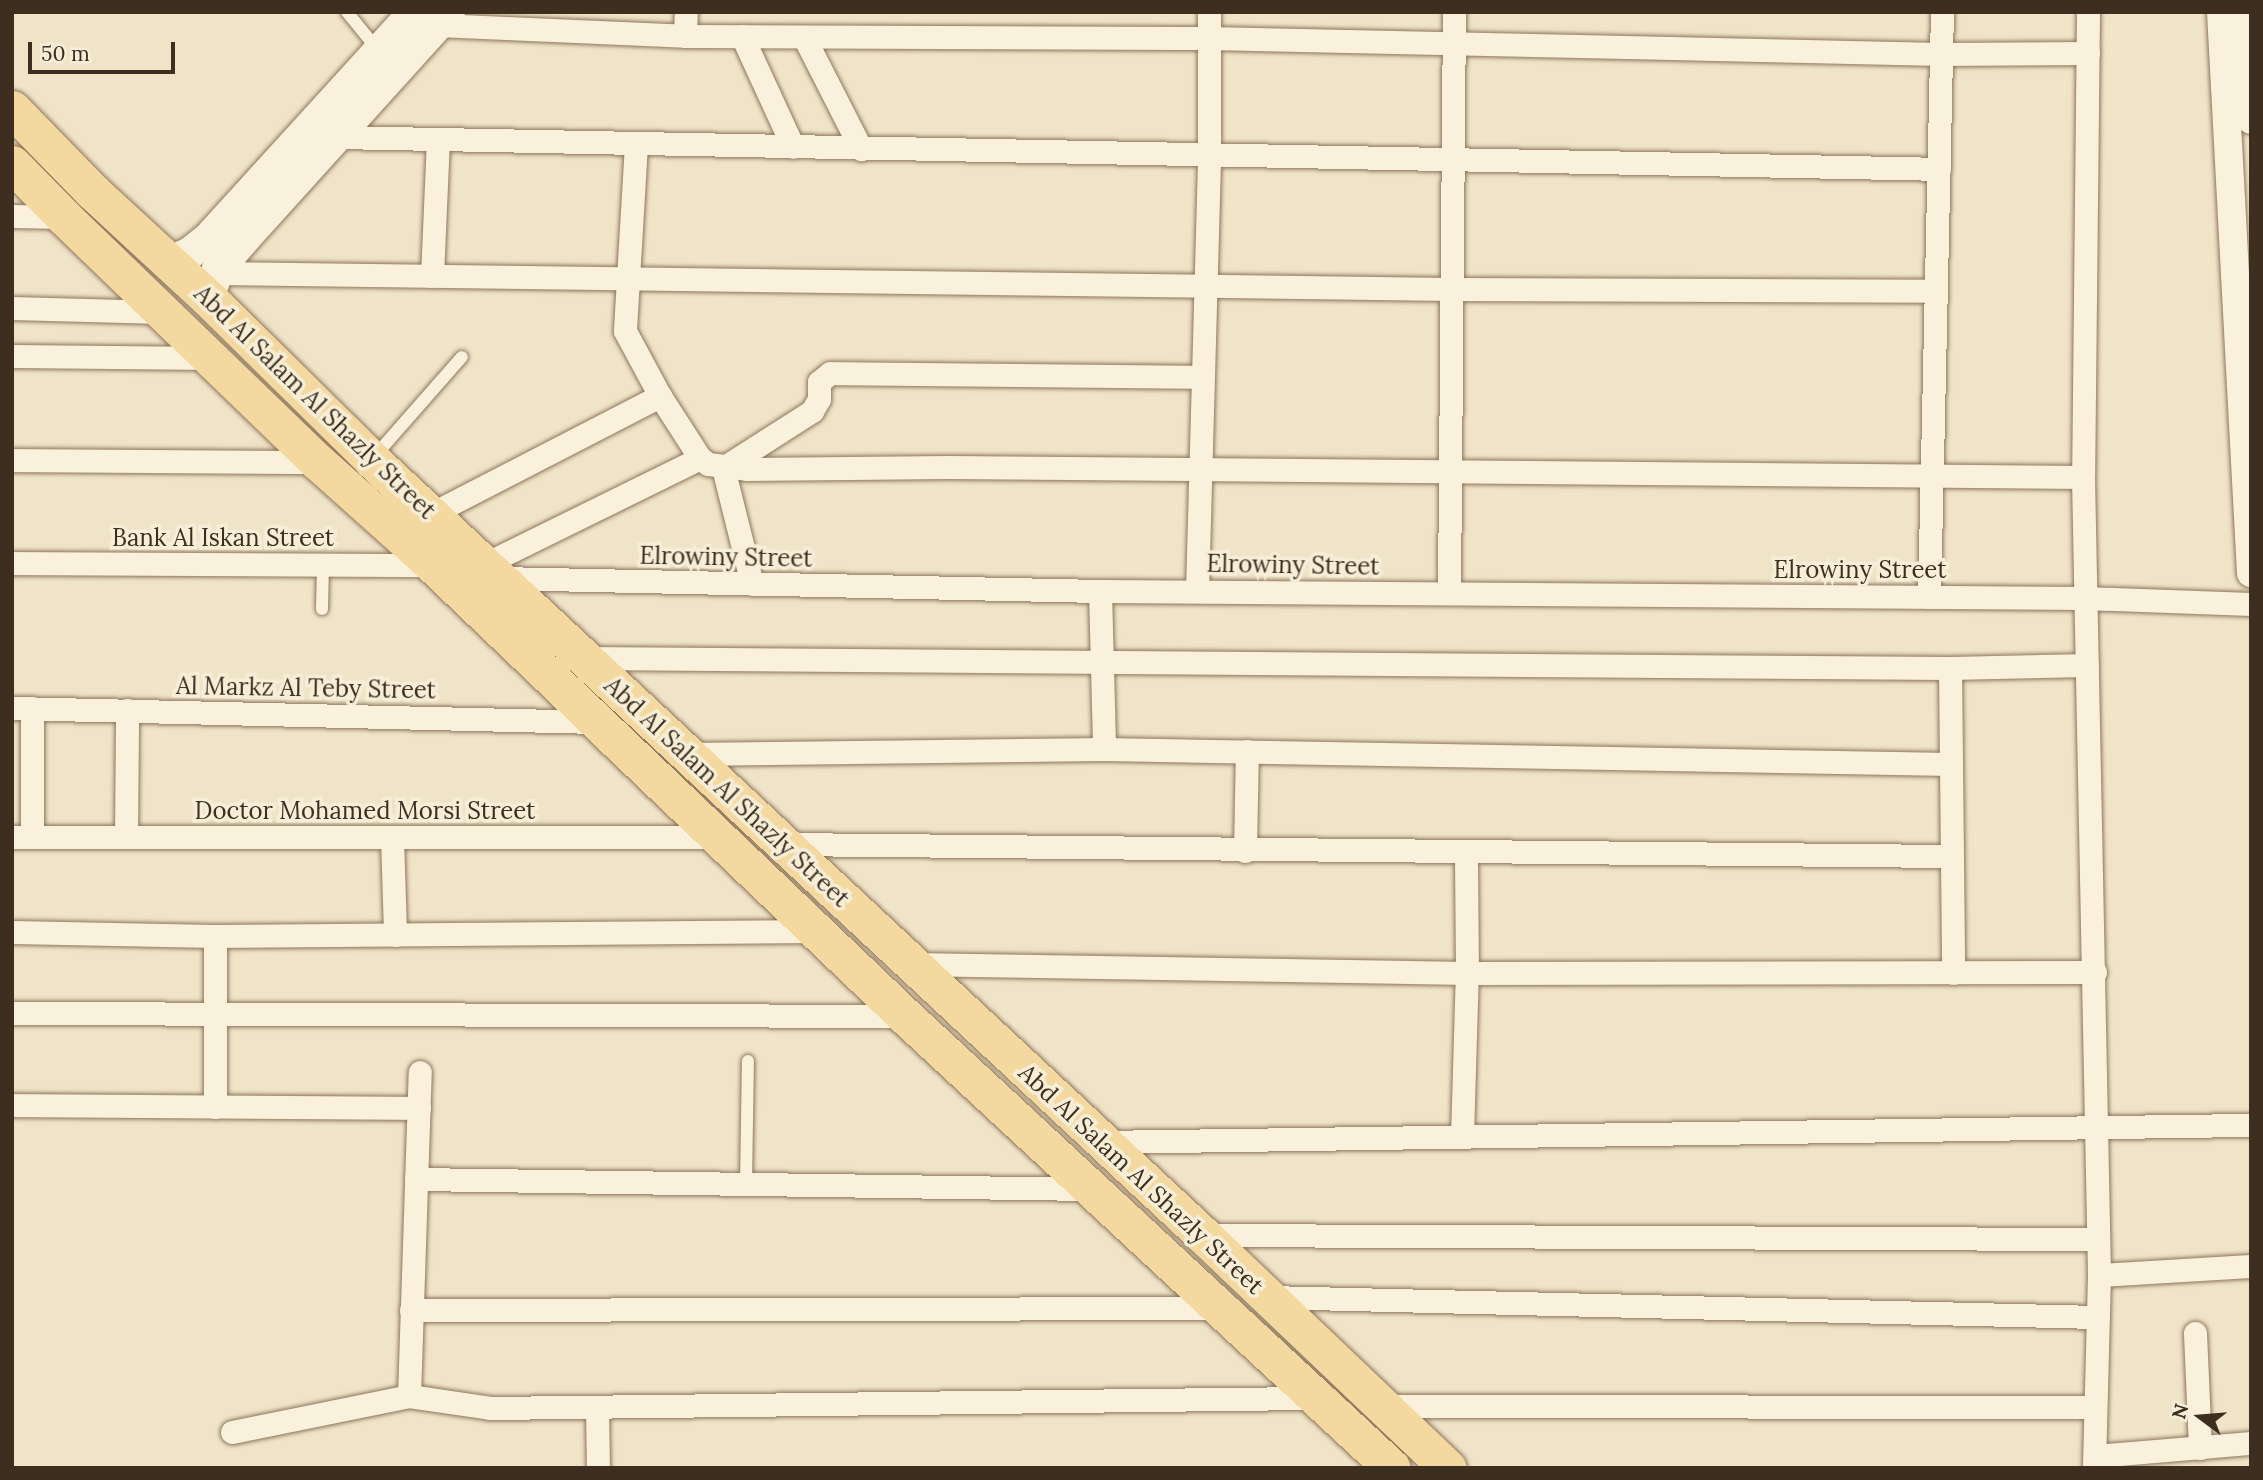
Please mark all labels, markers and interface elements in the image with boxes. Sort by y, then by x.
scale bar [32,28,178,72]
text: 50 m [41,40,90,67]
street label: Abd Al Salam Al Shazly Street [188,279,442,525]
street label: Bank Al Iskan Street [112,524,334,552]
street label: Elrowiny Street [639,541,813,573]
street label: Elrowiny Street [1206,549,1380,581]
street label: Elrowiny Street [1774,556,1946,584]
street label: Al Markz Al Teby Street [176,671,436,705]
street label: Abd Al Salam Al Shazly Street [599,671,855,913]
street label: Doctor Mohamed Morsi Street [195,797,535,825]
street label: Abd Al Salam Al Shazly Street [1013,1058,1269,1300]
north arrow [2165,1382,2235,1452]
text: N [2166,1401,2193,1422]

